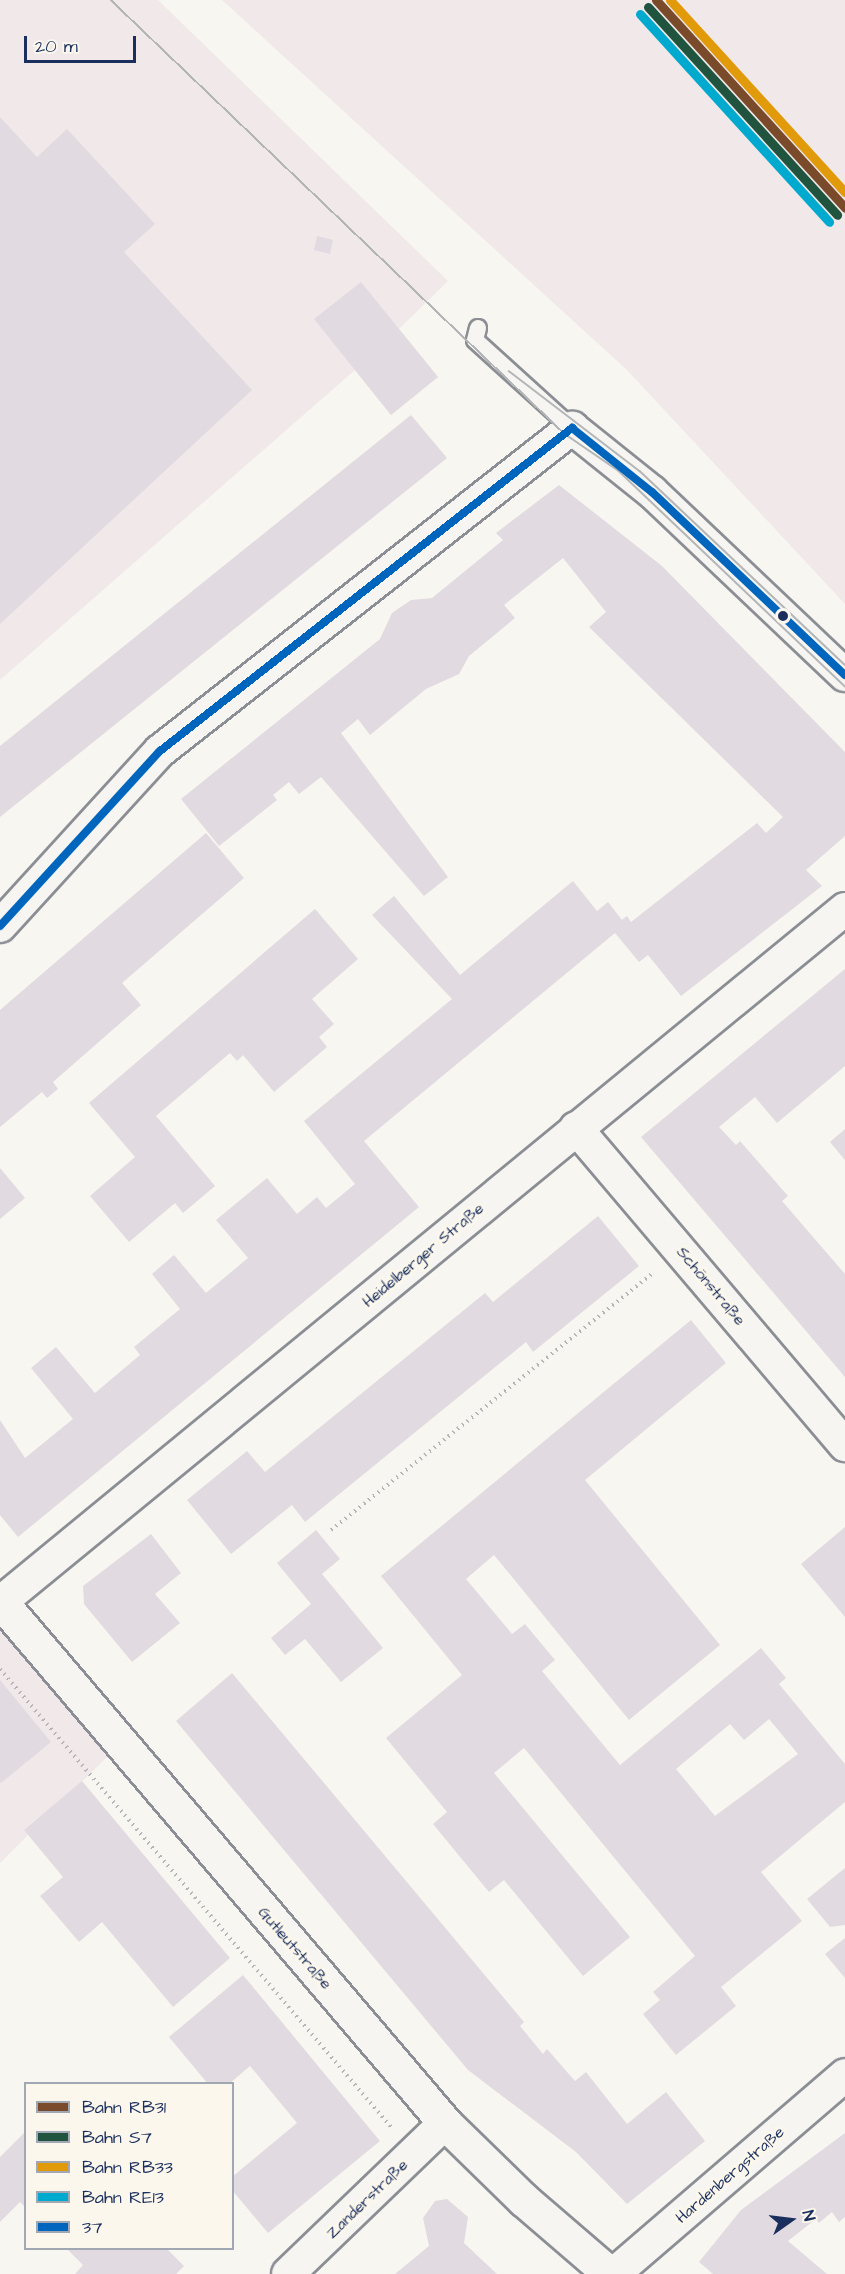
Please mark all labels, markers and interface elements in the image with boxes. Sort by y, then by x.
scale bar [27,24,140,62]
text: 20 m [35,34,78,59]
unlabelled marker [777,610,789,622]
street label: Heidelberger Straße [358,1199,488,1311]
street label: Schönstraße [673,1243,749,1329]
street label: Gutleutstraße [254,1903,336,1993]
legend [24,2082,234,2250]
text: Bahn RB31 [82,2095,166,2120]
street label: Hardenbergstraße [672,2123,788,2227]
text: Bahn S7 [82,2125,152,2150]
text: Bahn RB33 [82,2155,173,2180]
street label: Zanderstraße [322,2155,412,2243]
text: Bahn RE13 [82,2185,164,2210]
north arrow [761,2190,821,2250]
text: N [797,2208,820,2223]
text: 37 [82,2215,102,2240]

